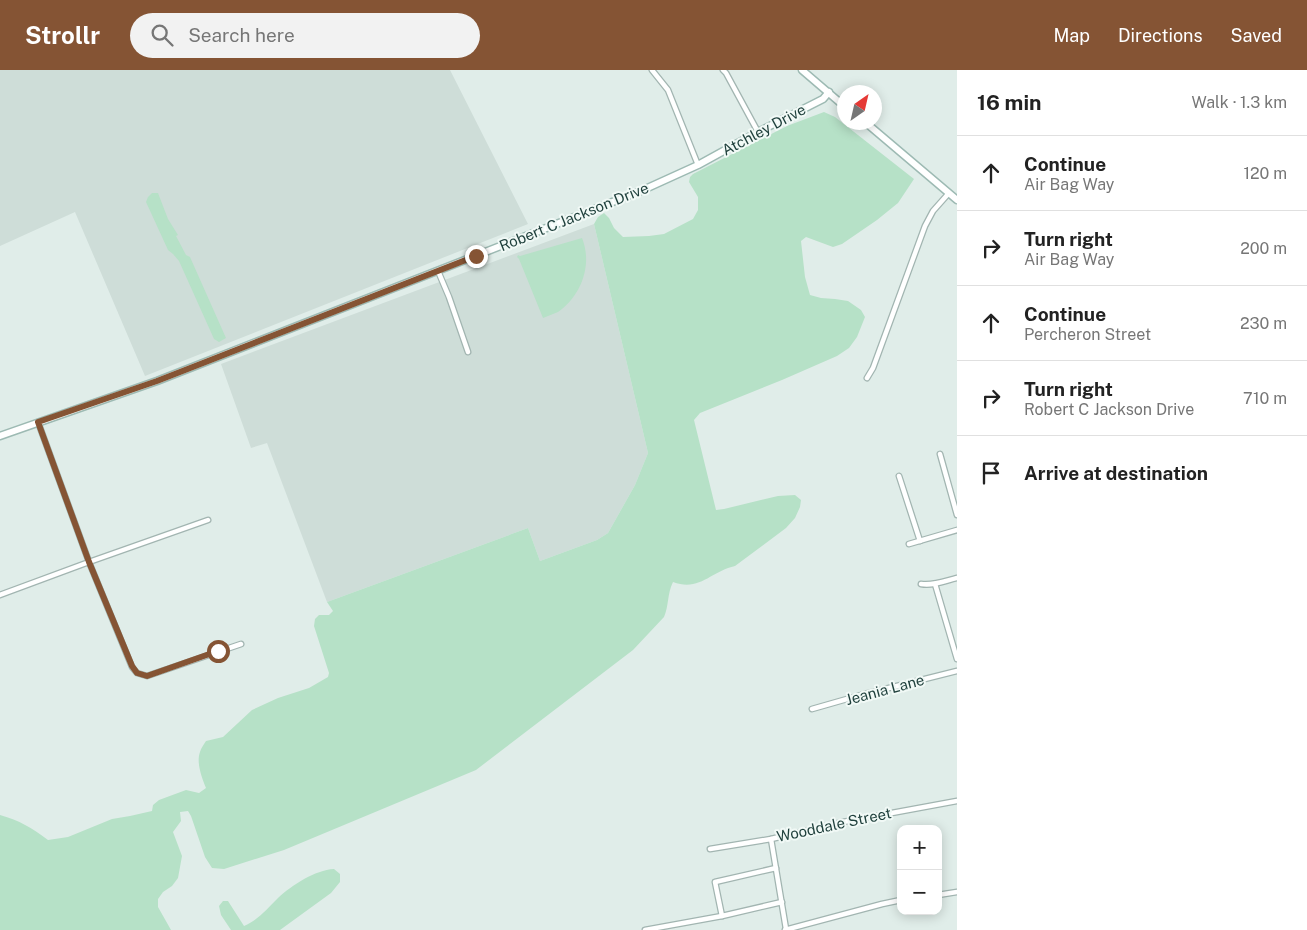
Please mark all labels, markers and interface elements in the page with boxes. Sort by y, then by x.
search box [130,13,480,58]
text: Strollr [25,21,100,49]
icon: search [148,21,176,49]
text: Search here [188,24,295,46]
text: Map [1053,25,1090,46]
text: Directions [1118,25,1203,46]
text: Saved [1231,25,1282,46]
north arrow [837,85,882,130]
text: 16 min [977,90,1042,115]
text: Walk · 1.3 km [1192,93,1287,112]
street label: Atchley Drive [719,100,808,159]
text: Continue [1024,153,1106,175]
icon: ahead [977,159,1005,187]
text: 120 m [1243,164,1287,183]
text: Air Bag Way [1024,175,1114,194]
street label: Robert C Jackson Drive [497,179,651,254]
text: Turn right [1024,228,1113,250]
icon: right [977,234,1005,262]
text: 200 m [1240,239,1287,258]
route end [465,245,488,268]
text: Air Bag Way [1024,250,1114,269]
text: Continue [1024,303,1106,325]
icon: ahead [977,309,1005,337]
text: 230 m [1240,314,1287,333]
text: Percheron Street [1024,325,1151,344]
text: Turn right [1024,378,1113,400]
icon: right [977,384,1005,412]
text: 710 m [1243,389,1287,408]
text: Robert C Jackson Drive [1024,400,1194,419]
icon: arrive [977,459,1005,487]
text: Arrive at destination [1024,462,1208,484]
route start [207,640,230,663]
street label: Jeania Lane [844,671,926,708]
street label: Wooddale Street [775,804,893,845]
map controls [897,825,942,915]
button: + [897,825,942,870]
button: − [897,870,942,915]

